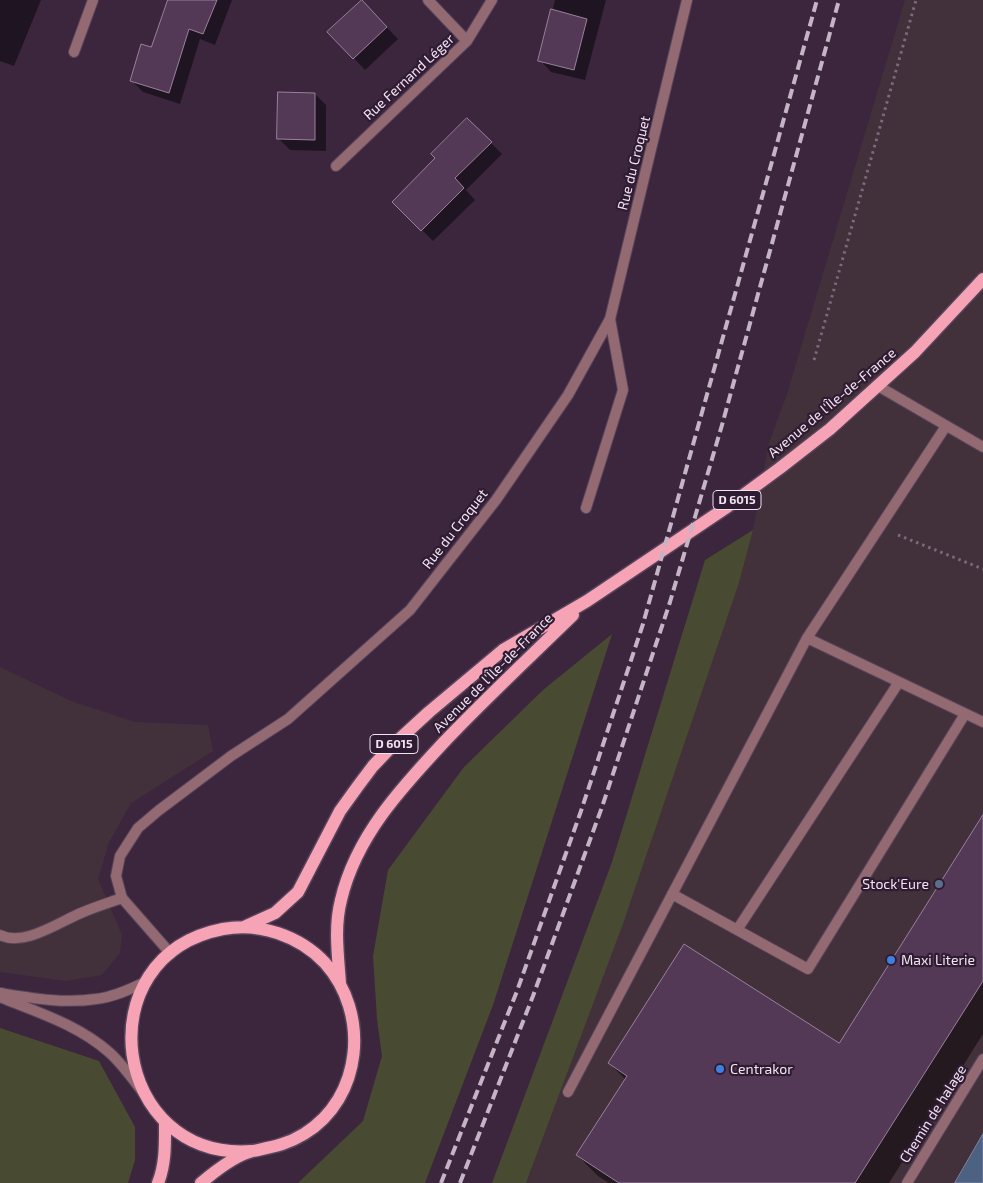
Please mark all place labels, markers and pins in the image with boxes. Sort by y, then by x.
place label: Stock'Eure [862,876,929,892]
marker: Stock'Eure [933,878,945,890]
place label: Maxi Literie [901,952,975,968]
marker: Maxi Literie [885,954,897,966]
place label: Centrakor [730,1061,793,1077]
marker: Centrakor [714,1063,726,1075]

